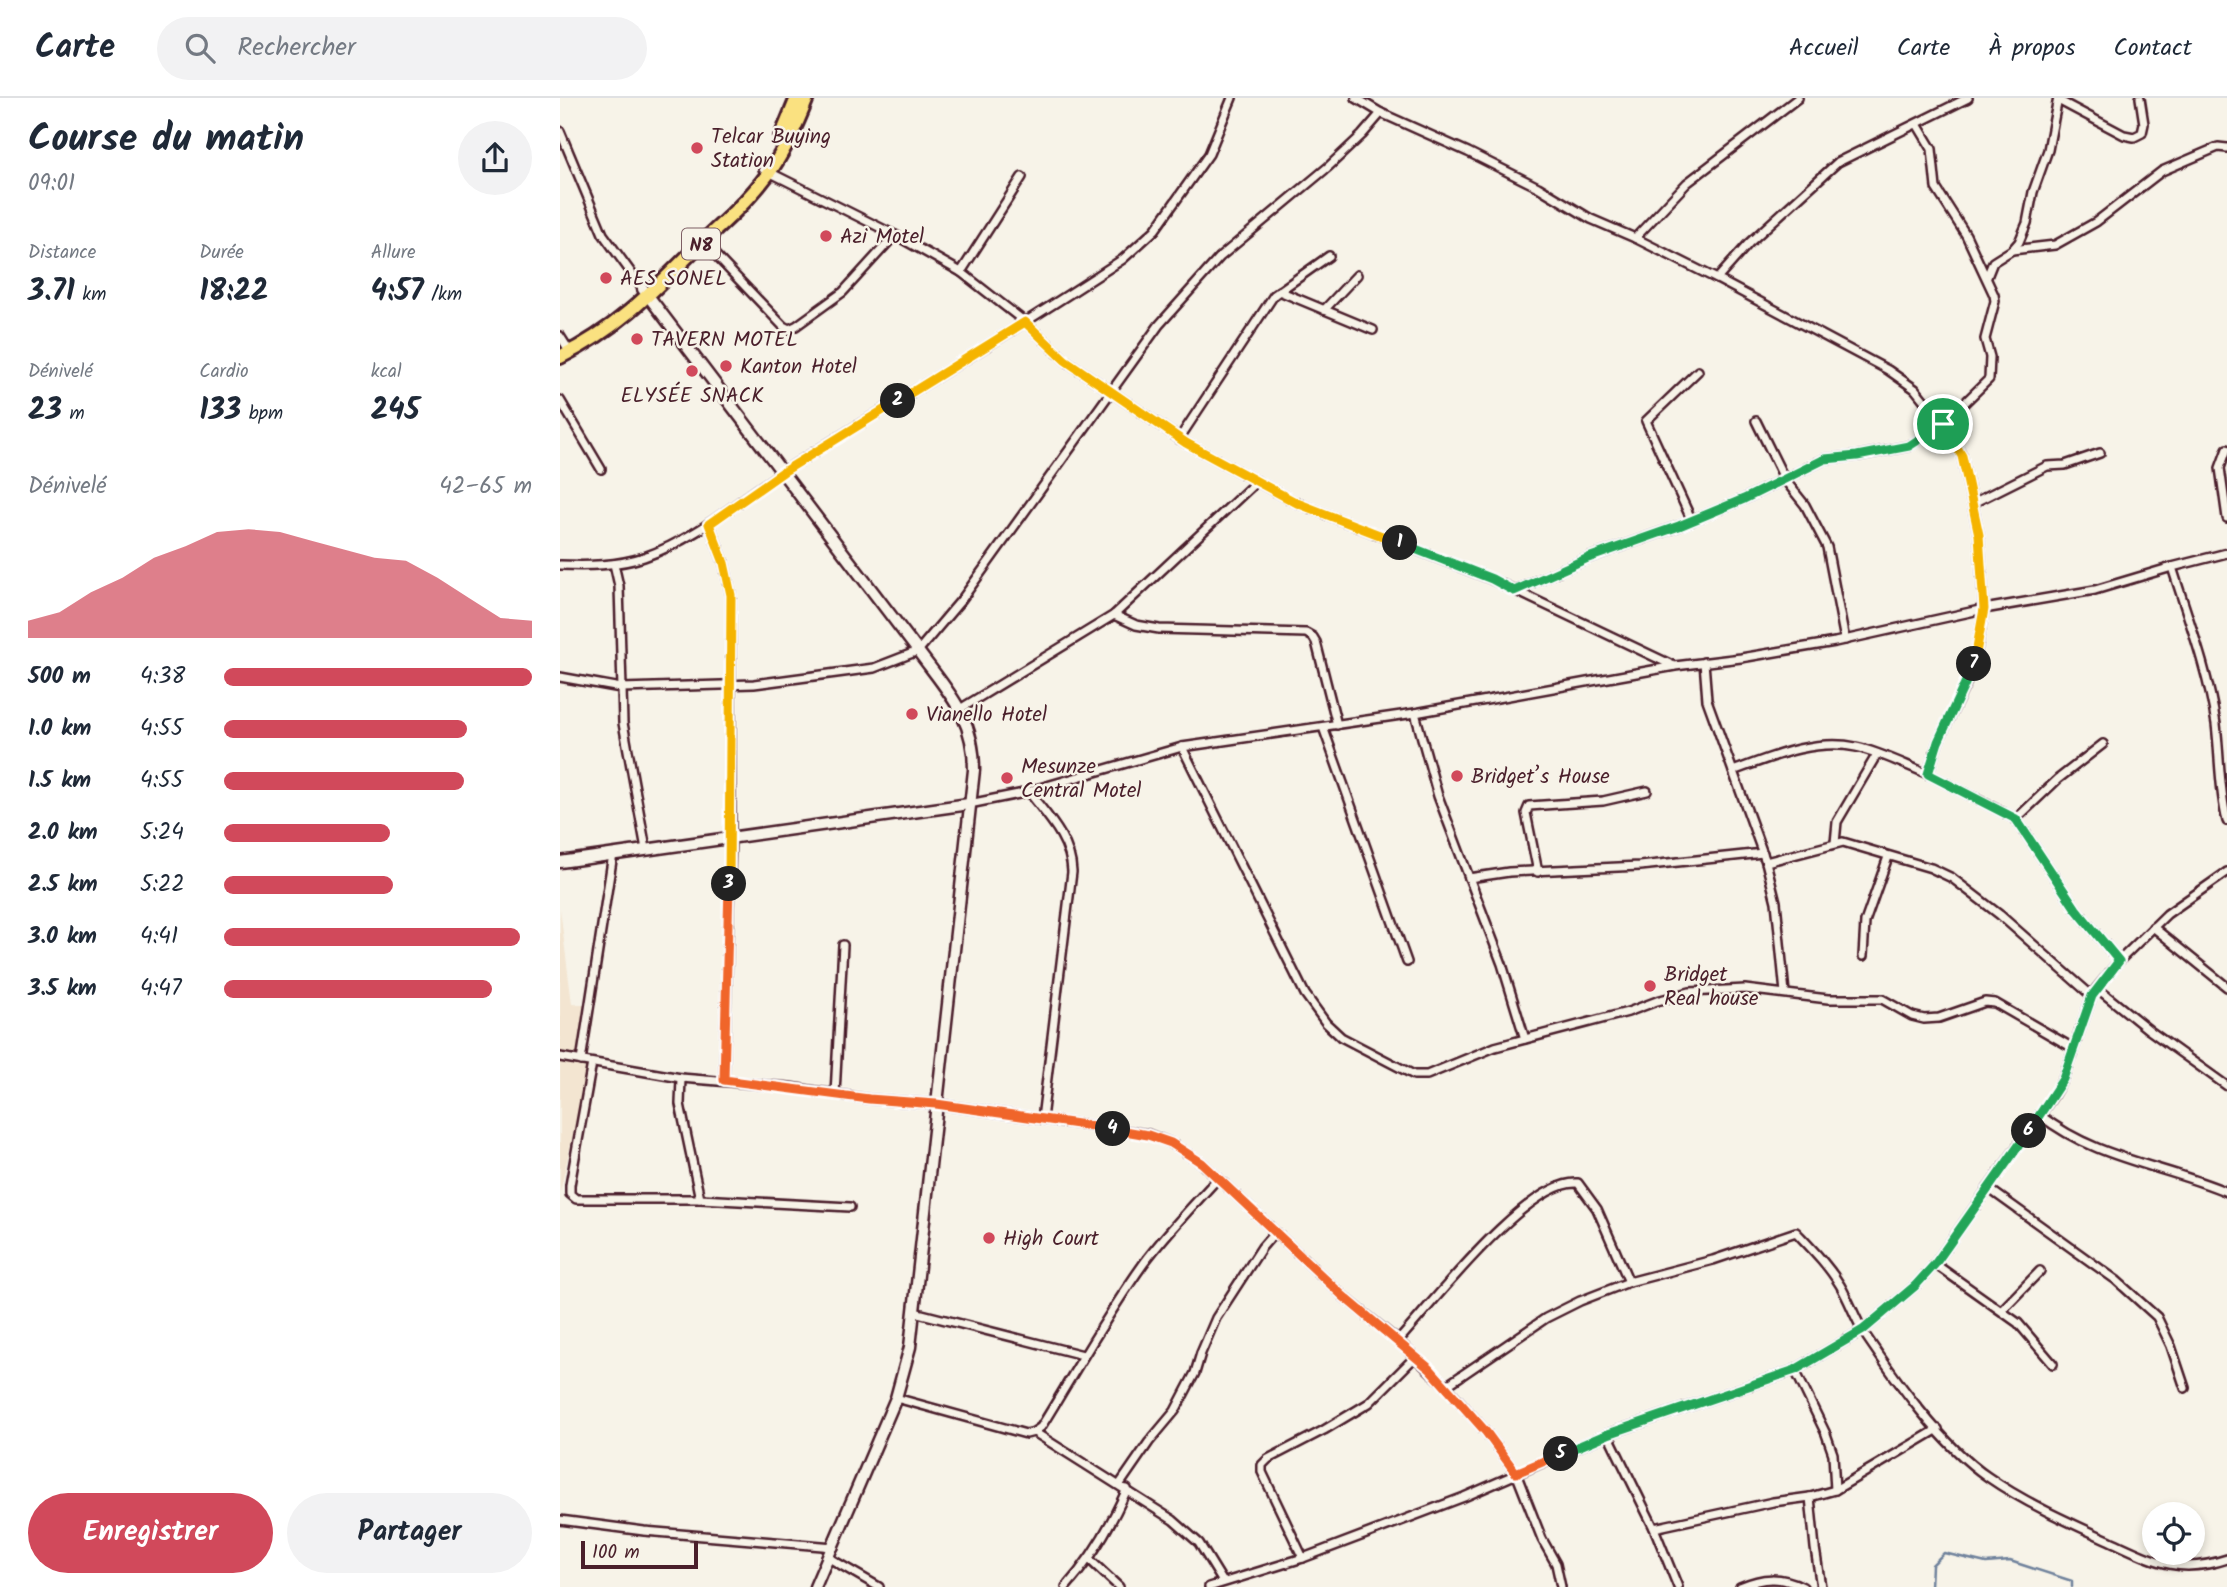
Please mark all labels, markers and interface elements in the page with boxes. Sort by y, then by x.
search box [157,17,647,80]
text: Carte [35,22,115,75]
text: Rechercher [237,27,356,69]
icon: search [181,29,219,67]
text: Accueil [1789,29,1859,68]
text: Carte [1897,29,1950,68]
text: À propos [1988,29,2075,68]
text: Contact [2113,29,2192,68]
text: Course du matin [28,110,304,170]
button: share [458,121,532,195]
place label: Telcar Buying Station [711,121,831,178]
marker: Telcar Buying Station [689,140,705,156]
text: 09:01 [28,166,75,202]
place label: Azi Motel [840,221,924,254]
road number: N8 [682,228,720,260]
marker: Azi Motel [818,228,834,244]
text: Distance [28,238,96,268]
text: Durée [199,238,244,268]
text: Allure [371,238,416,268]
place label: AES SONEL [620,263,727,296]
text: 3.71 [28,268,75,316]
text: 18:22 [199,268,268,316]
text: 4:57 [371,268,424,316]
marker: AES SONEL [598,270,614,286]
text: km [75,280,106,310]
text: /km [424,280,462,310]
place label: TAVERN MOTEL [651,324,798,357]
marker: TAVERN MOTEL [629,331,645,347]
place label: Kanton Hotel [740,351,857,384]
text: Dénivelé [28,357,93,387]
text: Cardio [199,357,249,387]
text: kcal [371,357,402,387]
marker: Kanton Hotel [718,358,734,374]
marker: ELYSÉE SNACK [684,363,700,379]
place label: ELYSÉE SNACK [620,380,764,413]
pin: 2 [880,384,916,418]
text: 2 [892,385,903,415]
text: 23 [28,387,62,435]
text: 133 [199,387,241,435]
text: 245 [371,387,420,435]
pin [1913,394,1973,454]
text: m [62,399,85,429]
text: bpm [241,399,283,429]
icon: arrive [1924,405,1962,443]
text: Dénivelé [28,469,106,505]
text: 42–65 m [439,469,532,505]
pin: 1 [1382,526,1418,560]
text: 1 [1397,527,1402,557]
pin: 7 [1956,646,1992,682]
text: 7 [1969,648,1978,678]
text: 500 m [28,659,91,695]
text: 4:38 [140,659,185,695]
place label: Vianello Hotel [926,699,1047,732]
marker: Vianello Hotel [904,706,920,722]
text: 1.0 km [28,711,91,747]
text: 4:55 [140,711,183,747]
place label: Mesunze Central Motel [1021,751,1142,808]
place label: Bridget’s House [1471,761,1610,794]
text: 1.5 km [28,763,91,799]
text: 4:55 [140,763,183,799]
marker: Bridget’s House [1449,768,1465,784]
marker: Mesunze Central Motel [999,770,1015,786]
text: 2.0 km [28,815,98,851]
text: 5:24 [140,815,184,851]
pin: 3 [712,866,746,902]
text: 2.5 km [28,867,98,903]
text: 5:22 [140,867,185,903]
text: 3 [723,868,734,898]
text: 3.0 km [28,919,97,955]
text: 4:41 [140,919,178,955]
place label: Bridget Real house [1664,959,1759,1016]
text: 3.5 km [28,971,97,1007]
text: 4:47 [140,971,182,1007]
marker: Bridget Real house [1642,978,1658,994]
pin: 4 [1096,1112,1130,1146]
text: 4 [1107,1113,1118,1143]
pin: 6 [2012,1114,2046,1148]
text: 6 [2023,1115,2034,1145]
place label: High Court [1003,1223,1100,1256]
marker: High Court [981,1230,997,1246]
pin: 5 [1544,1436,1578,1472]
text: 5 [1556,1438,1565,1468]
button: Enregistrer [28,1493,273,1573]
button: Partager [287,1493,532,1573]
map controls [2142,1502,2205,1565]
button: locate [2142,1502,2205,1565]
scale bar [581,1538,698,1570]
text: 100 m [592,1538,640,1568]

